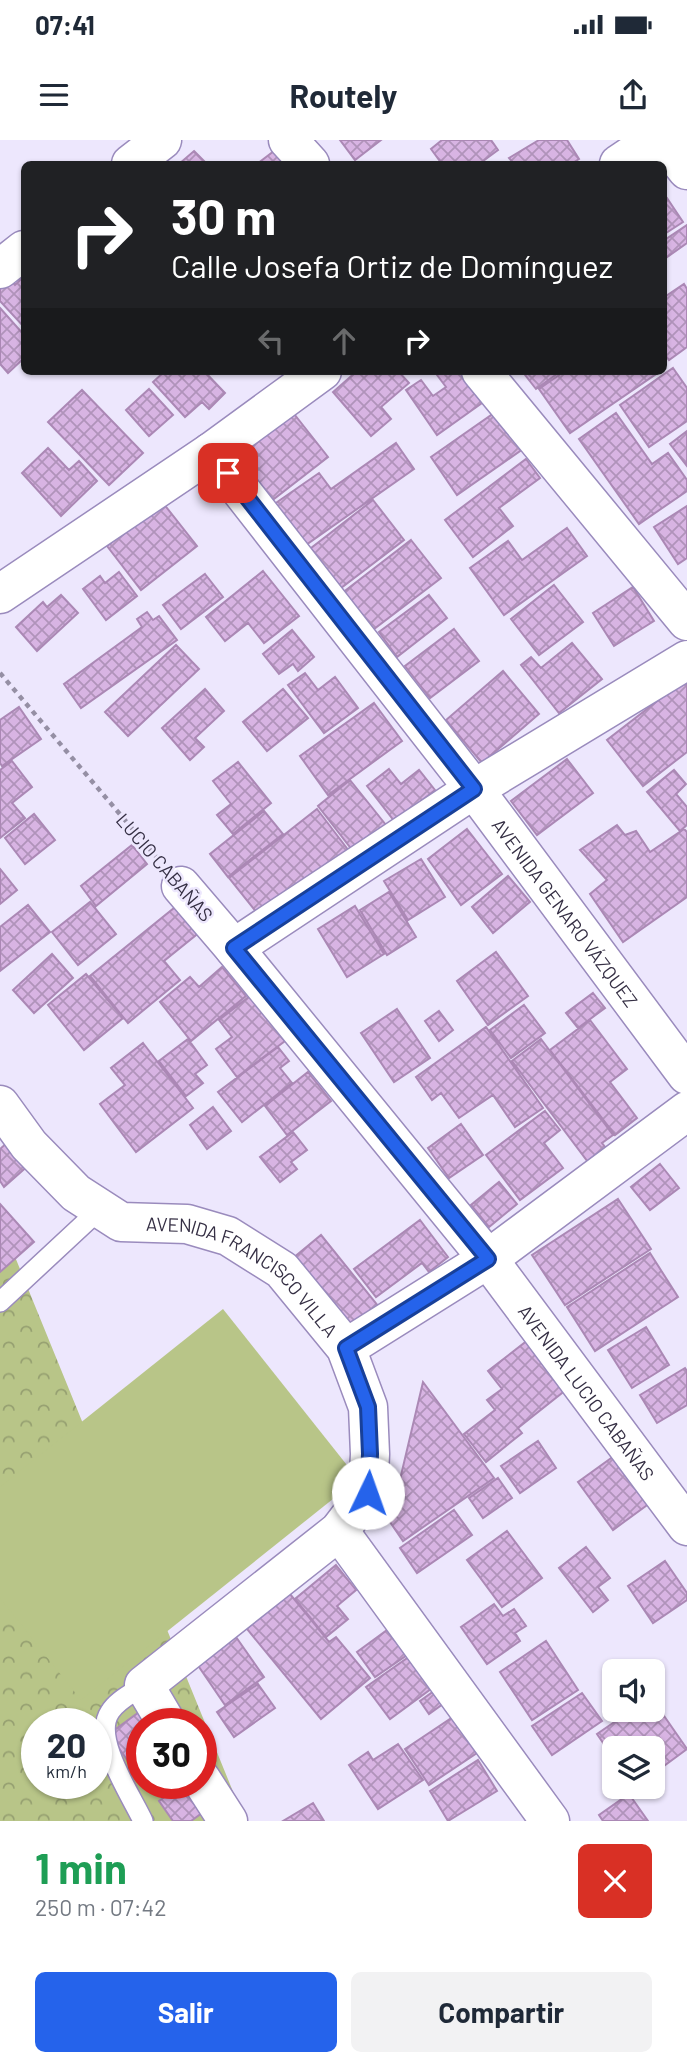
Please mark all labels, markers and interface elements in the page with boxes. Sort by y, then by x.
text: 07:41 [35,9,95,40]
icon: menu [35,76,73,114]
text: Routely [289,76,398,114]
icon: share [614,76,652,114]
text: 30 m [171,186,276,245]
icon: right [56,189,147,280]
text: Calle Josefa Ortiz de Domínguez [171,246,613,284]
icon: left [252,322,290,360]
icon: ahead [325,322,363,360]
icon: right [398,322,436,360]
pin [198,443,258,503]
icon: arrive [209,454,247,492]
street label: LUCIO CABAÑAS [112,808,218,926]
street label: AVENIDA GENARO VÁZQUEZ [488,813,643,1011]
street label: AVENIDA FRANCISCO VILLA [146,1211,343,1341]
street label: AVENIDA LUCIO CABAÑAS [514,1300,660,1484]
position arrow [331,1456,405,1530]
map controls [602,1659,665,1799]
button: sound [602,1659,665,1722]
speed limit sign: 30 [126,1708,217,1799]
text: 20 [47,1723,86,1765]
button: layers [602,1736,665,1799]
text: km/h [46,1760,87,1782]
text: 1 min [35,1842,127,1892]
button: close [578,1844,652,1918]
text: 250 m · 07:42 [35,1893,166,1921]
button: Salir [35,1972,337,2052]
button: Compartir [351,1972,652,2052]

